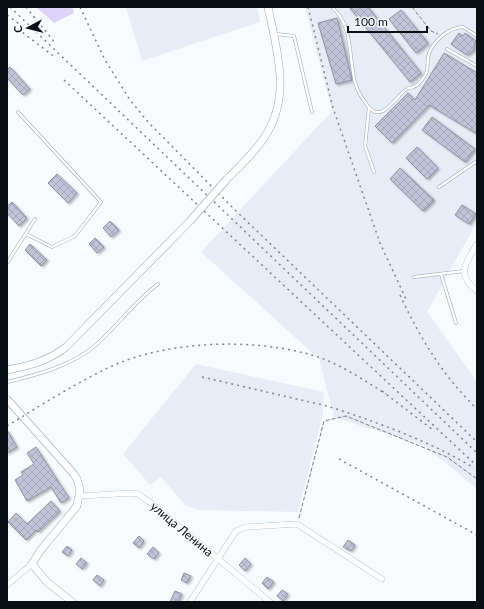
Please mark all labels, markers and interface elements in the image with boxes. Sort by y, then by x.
north arrow [8,8,48,48]
scale bar [348,8,427,34]
text: 100 m [354,14,388,29]
text: С [11,24,24,34]
street label: улица Ленина [148,498,216,560]

